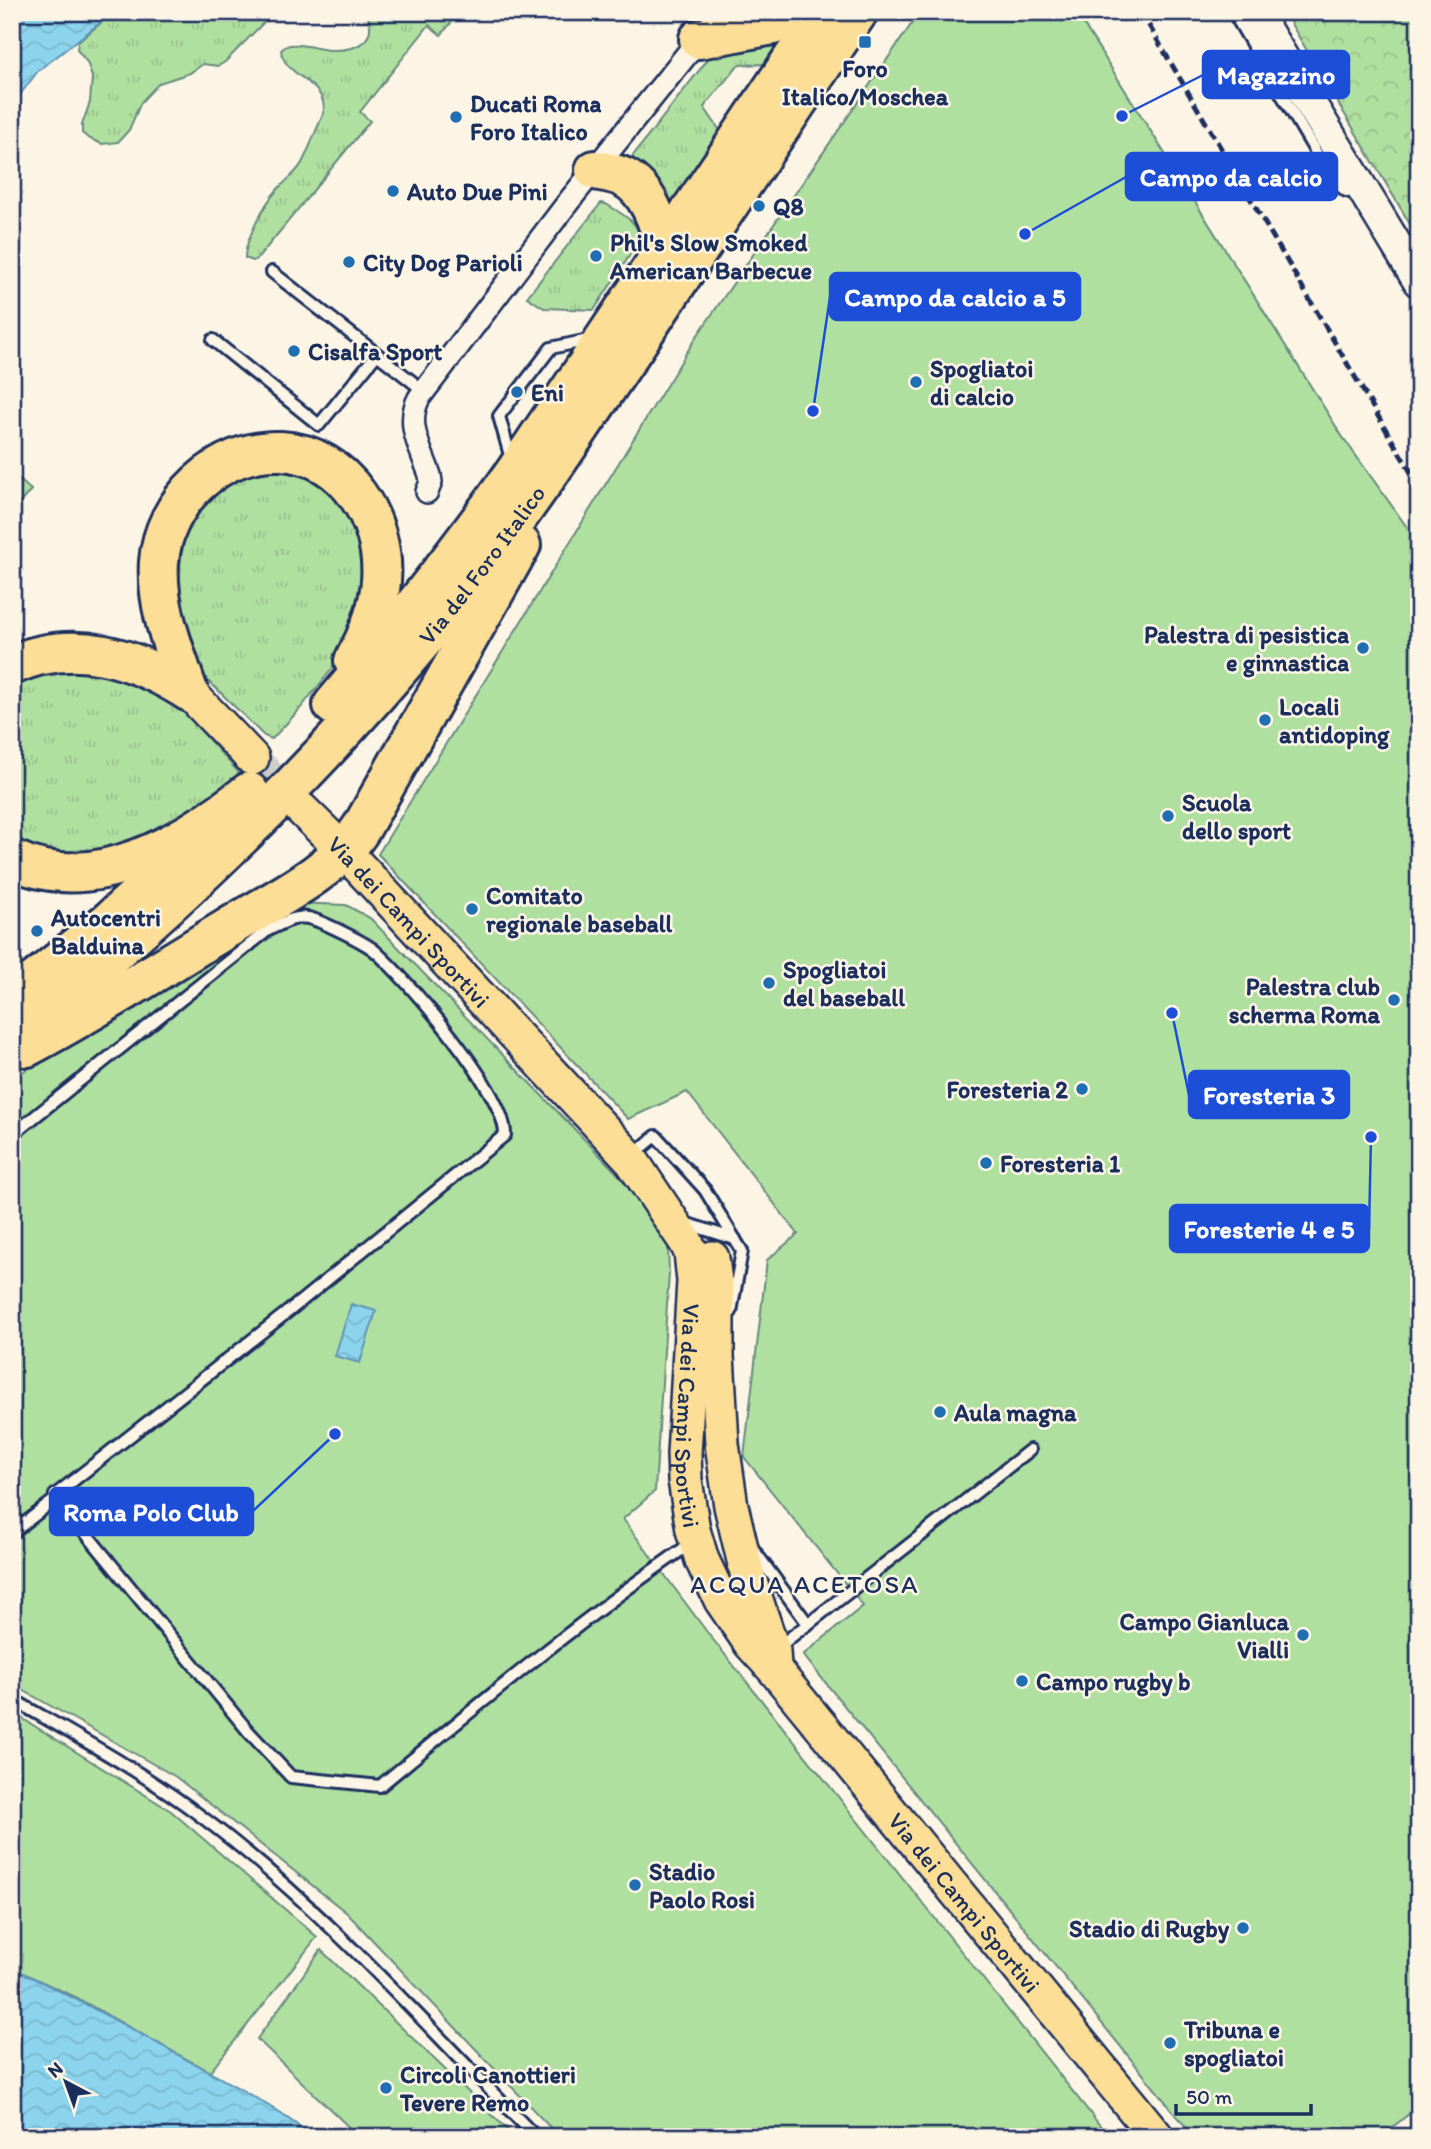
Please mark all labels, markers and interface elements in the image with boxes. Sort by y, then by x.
marker: Foro Italico/Moschea [857,34,873,50]
callout: Magazzino [1203,51,1349,98]
place label: Foro Italico/Moschea [782,54,949,111]
text: Magazzino [1217,59,1335,91]
place label: Ducati Roma Foro Italico [470,89,602,146]
marker: Ducati Roma Foro Italico [448,109,464,125]
callout: Campo da calcio [1126,153,1337,200]
text: Campo da calcio [1140,161,1322,193]
place label: Auto Due Pini [406,177,548,206]
marker: Auto Due Pini [385,183,401,199]
place label: Q8 [773,192,804,221]
marker: Q8 [751,198,767,214]
place label: Phil's Slow Smoked American Barbecue [609,228,812,285]
place label: City Dog Parioli [363,248,523,278]
marker: Phil's Slow Smoked American Barbecue [588,248,604,264]
marker: City Dog Parioli [341,254,357,270]
callout: Campo da calcio a 5 [830,273,1080,320]
text: Campo da calcio a 5 [844,281,1066,313]
place label: Cisalfa Sport [308,337,442,367]
marker: Cisalfa Sport [286,343,302,359]
place label: Spogliatoi di calcio [930,354,1034,411]
marker: Spogliatoi di calcio [908,374,924,390]
place label: Eni [531,378,564,407]
marker: Eni [509,384,525,400]
street label: Via del Foro Italico [412,479,551,650]
place label: Palestra di pesistica e ginnastica [1144,620,1349,678]
marker: Palestra di pesistica e ginnastica [1355,640,1371,656]
place label: Locali antidoping [1279,692,1390,750]
marker: Locali antidoping [1257,712,1273,728]
place label: Scuola dello sport [1182,788,1291,846]
marker: Scuola dello sport [1160,808,1176,824]
street label: Via dei Campi Sportivi [322,829,497,1013]
place label: Comitato regionale baseball [486,881,672,939]
marker: Comitato regionale baseball [464,901,480,917]
place label: Autocentri Balduina [50,903,161,960]
marker: Autocentri Balduina [29,923,45,939]
place label: Spogliatoi del baseball [783,955,905,1012]
place label: Palestra club scherma Roma [1229,972,1380,1029]
marker: Spogliatoi del baseball [761,975,777,991]
marker: Palestra club scherma Roma [1386,992,1402,1008]
callout: Foresteria 3 [1189,1071,1349,1118]
place label: Foresteria 2 [946,1075,1068,1104]
text: Foresteria 3 [1203,1079,1335,1111]
marker: Foresteria 2 [1074,1081,1090,1097]
place label: Foresteria 1 [1000,1149,1121,1178]
marker: Foresteria 1 [978,1155,994,1171]
callout: Foresterie 4 e 5 [1170,1205,1369,1252]
text: Foresterie 4 e 5 [1183,1213,1355,1245]
street label: Via dei Campi Sportivi [669,1303,707,1530]
place label: Aula magna [953,1398,1077,1428]
marker: Aula magna [932,1404,948,1420]
callout: Roma Polo Club [50,1488,253,1535]
text: Roma Polo Club [63,1496,239,1528]
district label: ACQUA ACETOSA [690,1568,920,1600]
place label: Campo Gianluca Vialli [1119,1607,1290,1664]
marker: Campo Gianluca Vialli [1295,1627,1311,1643]
place label: Campo rugby b [1036,1667,1190,1697]
marker: Campo rugby b [1014,1673,1030,1689]
street label: Via dei Campi Sportivi [882,1806,1047,1998]
place label: Stadio Paolo Rosi [649,1857,755,1914]
marker: Stadio Paolo Rosi [627,1877,643,1893]
place label: Stadio di Rugby [1069,1914,1230,1944]
marker: Stadio di Rugby [1235,1920,1251,1936]
place label: Tribuna e spogliatoi [1183,2015,1284,2073]
marker: Tribuna e spogliatoi [1162,2035,1178,2051]
north arrow [32,2048,102,2118]
text: N [43,2057,68,2082]
place label: Circoli Canottieri Tevere Remo [399,2060,576,2117]
scale bar [1176,2072,1310,2116]
marker: Circoli Canottieri Tevere Remo [378,2080,394,2096]
text: 50 m [1186,2084,1233,2109]

